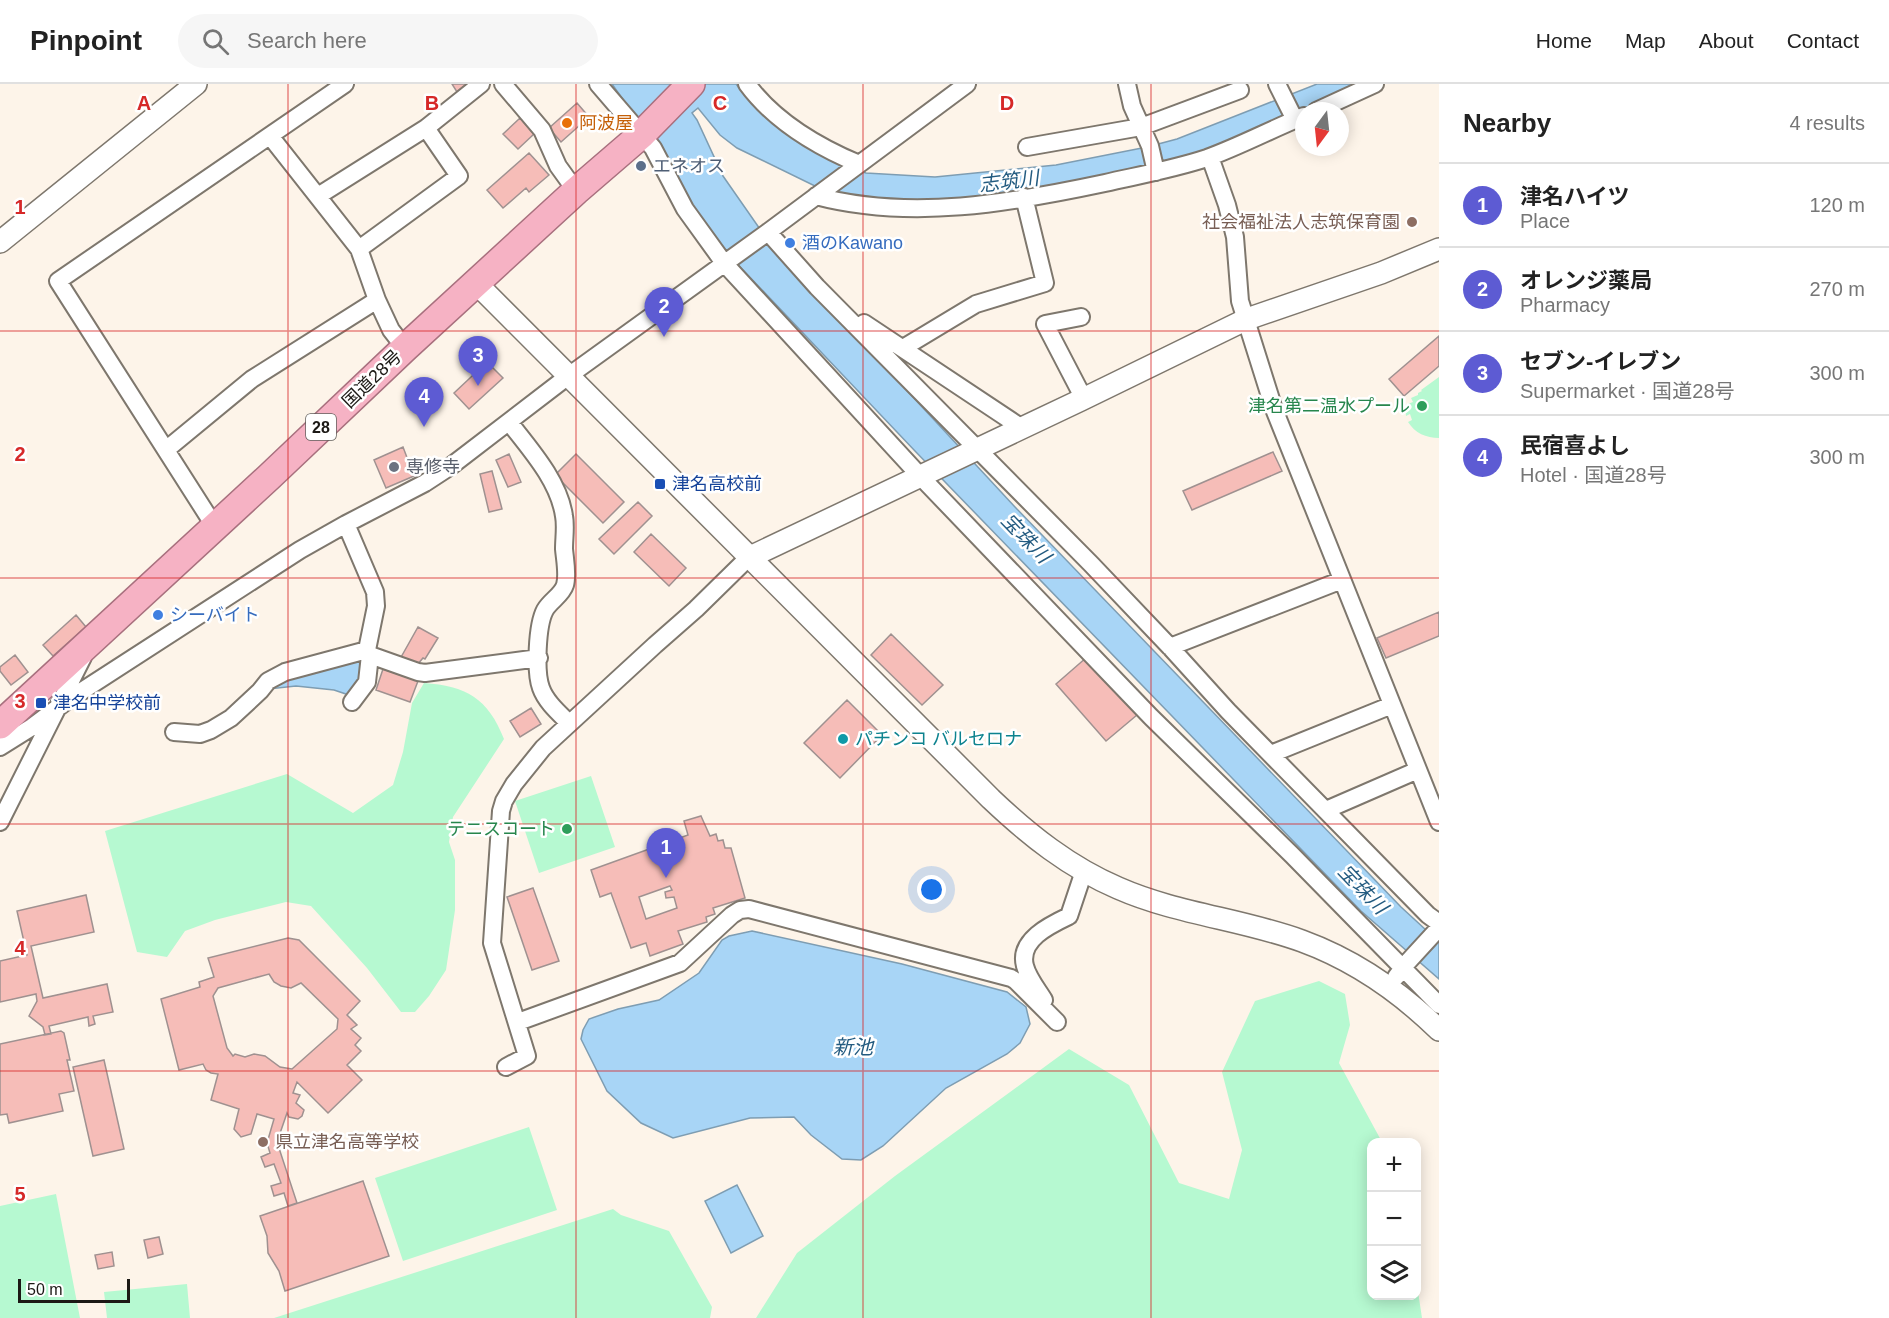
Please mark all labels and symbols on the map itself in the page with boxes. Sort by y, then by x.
text: A [137,92,151,114]
text: B [425,92,439,114]
text: C [713,92,727,114]
text: D [1000,92,1014,114]
north arrow [1295,102,1349,156]
place label: 阿波屋 [579,113,633,133]
marker: 阿波屋 [560,116,574,130]
place label: エネオス [653,156,725,176]
marker: エネオス [634,159,648,173]
water label: 志筑川 [978,166,1042,196]
text: 1 [14,196,26,218]
place label: 社会福祉法人志筑保育園 [1202,212,1400,232]
marker: 社会福祉法人志筑保育園 [1405,215,1419,229]
place label: 酒のKawano [802,233,903,253]
marker: 酒のKawano [783,236,797,250]
pin: 2 [644,288,684,337]
pin: 3 [458,336,498,386]
street label: 国道28号 [338,346,406,412]
pin: 4 [404,378,444,427]
place label: 津名第二温水プール [1248,396,1410,416]
marker: 津名第二温水プール [1415,399,1429,413]
road number: 28 [306,414,336,440]
text: 2 [14,443,26,465]
place label: 専修寺 [406,457,460,477]
marker: 専修寺 [387,460,401,474]
place label: 津名高校前 [672,474,762,494]
marker: 津名高校前 [653,477,667,491]
water label: 宝珠川 [997,509,1056,569]
place label: シーバイト [170,605,260,625]
marker: シーバイト [151,608,165,622]
text: 3 [14,690,26,712]
place label: 津名中学校前 [53,693,161,713]
marker: 津名中学校前 [34,696,48,710]
place label: パチンコ バルセロナ [855,729,1022,749]
marker: パチンコ バルセロナ [836,732,850,746]
place label: テニスコート [447,819,555,839]
marker: テニスコート [560,822,574,836]
pin: 1 [646,828,686,878]
water label: 宝珠川 [1334,860,1393,920]
your location [917,875,946,904]
text: 4 [14,937,26,959]
water label: 新池 [833,1036,875,1058]
place label: 県立津名高等学校 [275,1132,419,1152]
marker: 県立津名高等学校 [256,1135,270,1149]
text: 5 [14,1183,26,1205]
scale bar [18,1276,130,1304]

